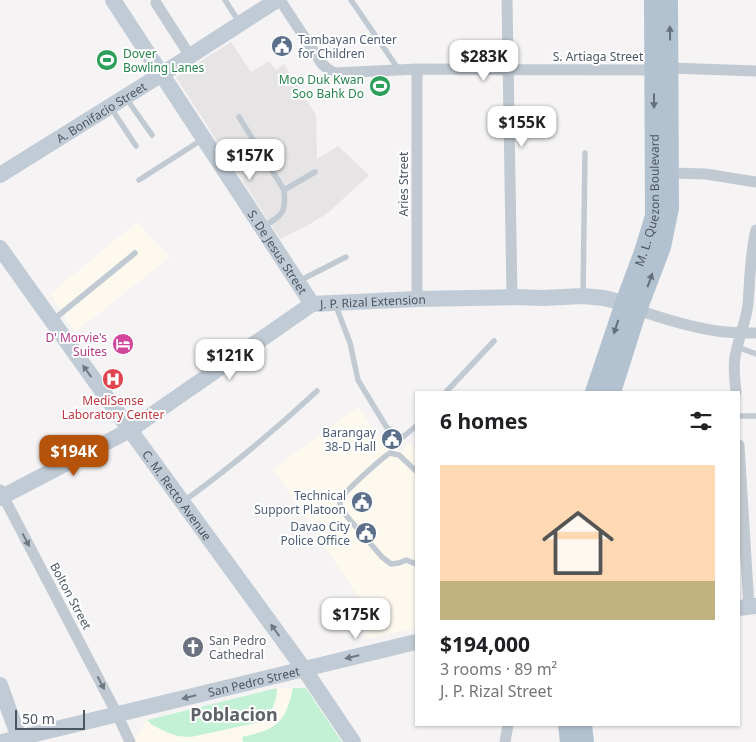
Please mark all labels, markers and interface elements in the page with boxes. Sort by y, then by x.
one-way arrow [666,25,674,41]
place label: Tambayan Center for Children [298,31,397,62]
public building icon: Tambayan Center for Children [270,34,294,58]
pin: $283K [449,39,519,82]
place label: Dover Bowling Lanes [123,45,205,76]
text: $283K [460,45,508,67]
sports icon: Dover Bowling Lanes [95,48,119,72]
street label: S. Artiaga Street [553,48,644,65]
place label: Moo Duk Kwan Soo Bahk Do [279,71,364,102]
sports icon: Moo Duk Kwan Soo Bahk Do [368,74,392,98]
street label: A. Bonifacio Street [53,77,150,147]
one-way arrow [650,93,658,109]
pin: $155K [487,106,557,148]
text: $155K [498,111,546,133]
street label: M. L. Quezon Boulevard [630,134,663,268]
pin: $157K [215,138,285,181]
text: $157K [226,144,274,166]
street label: Aries Street [395,151,412,216]
street label: S. De Jesus Street [244,206,312,298]
one-way arrow [646,272,654,287]
street label: J. P. Rizal Extension [319,290,426,312]
one-way arrow [611,320,619,335]
place label: D' Morvie's Suites [45,329,107,360]
hotel icon: D' Morvie's Suites [111,332,135,356]
pin: $121K [195,338,265,381]
text: $121K [206,344,254,366]
one-way arrow [82,364,92,377]
hospital icon: MediSense Laboratory Center [101,367,125,391]
place label: MediSense Laboratory Center [62,392,164,423]
text: 6 homes [440,407,528,435]
icon: filters [687,407,715,435]
place label: Barangay 38-D Hall [322,424,377,455]
public building icon: Barangay 38-D Hall [380,427,404,451]
pin: $194K [39,434,109,477]
text: $194K [50,440,98,462]
street label: C. M. Recto Avenue [139,446,216,544]
place label: Technical Support Platoon [254,487,346,518]
public building icon: Technical Support Platoon [350,490,374,514]
icon: home [533,498,623,588]
place label: Davao City Police Office [280,518,351,549]
public building icon: Davao City Police Office [354,521,378,545]
one-way arrow [22,532,30,547]
street label: Bolton Street [46,559,96,633]
pin: $175K [321,598,391,640]
text: $175K [332,603,380,625]
one-way arrow [270,623,280,637]
text: $194,000 [440,630,530,658]
place label: San Pedro Cathedral [209,632,266,663]
church icon: San Pedro Cathedral [181,635,205,659]
one-way arrow [344,653,359,661]
text: 3 rooms · 89 m² [440,658,557,680]
street label: San Pedro Street [206,662,302,700]
one-way arrow [97,676,105,691]
text: J. P. Rizal Street [440,680,552,702]
one-way arrow [181,693,196,701]
district label: Poblacion [190,702,278,726]
scale bar [15,707,85,730]
text: 50 m [22,709,55,728]

